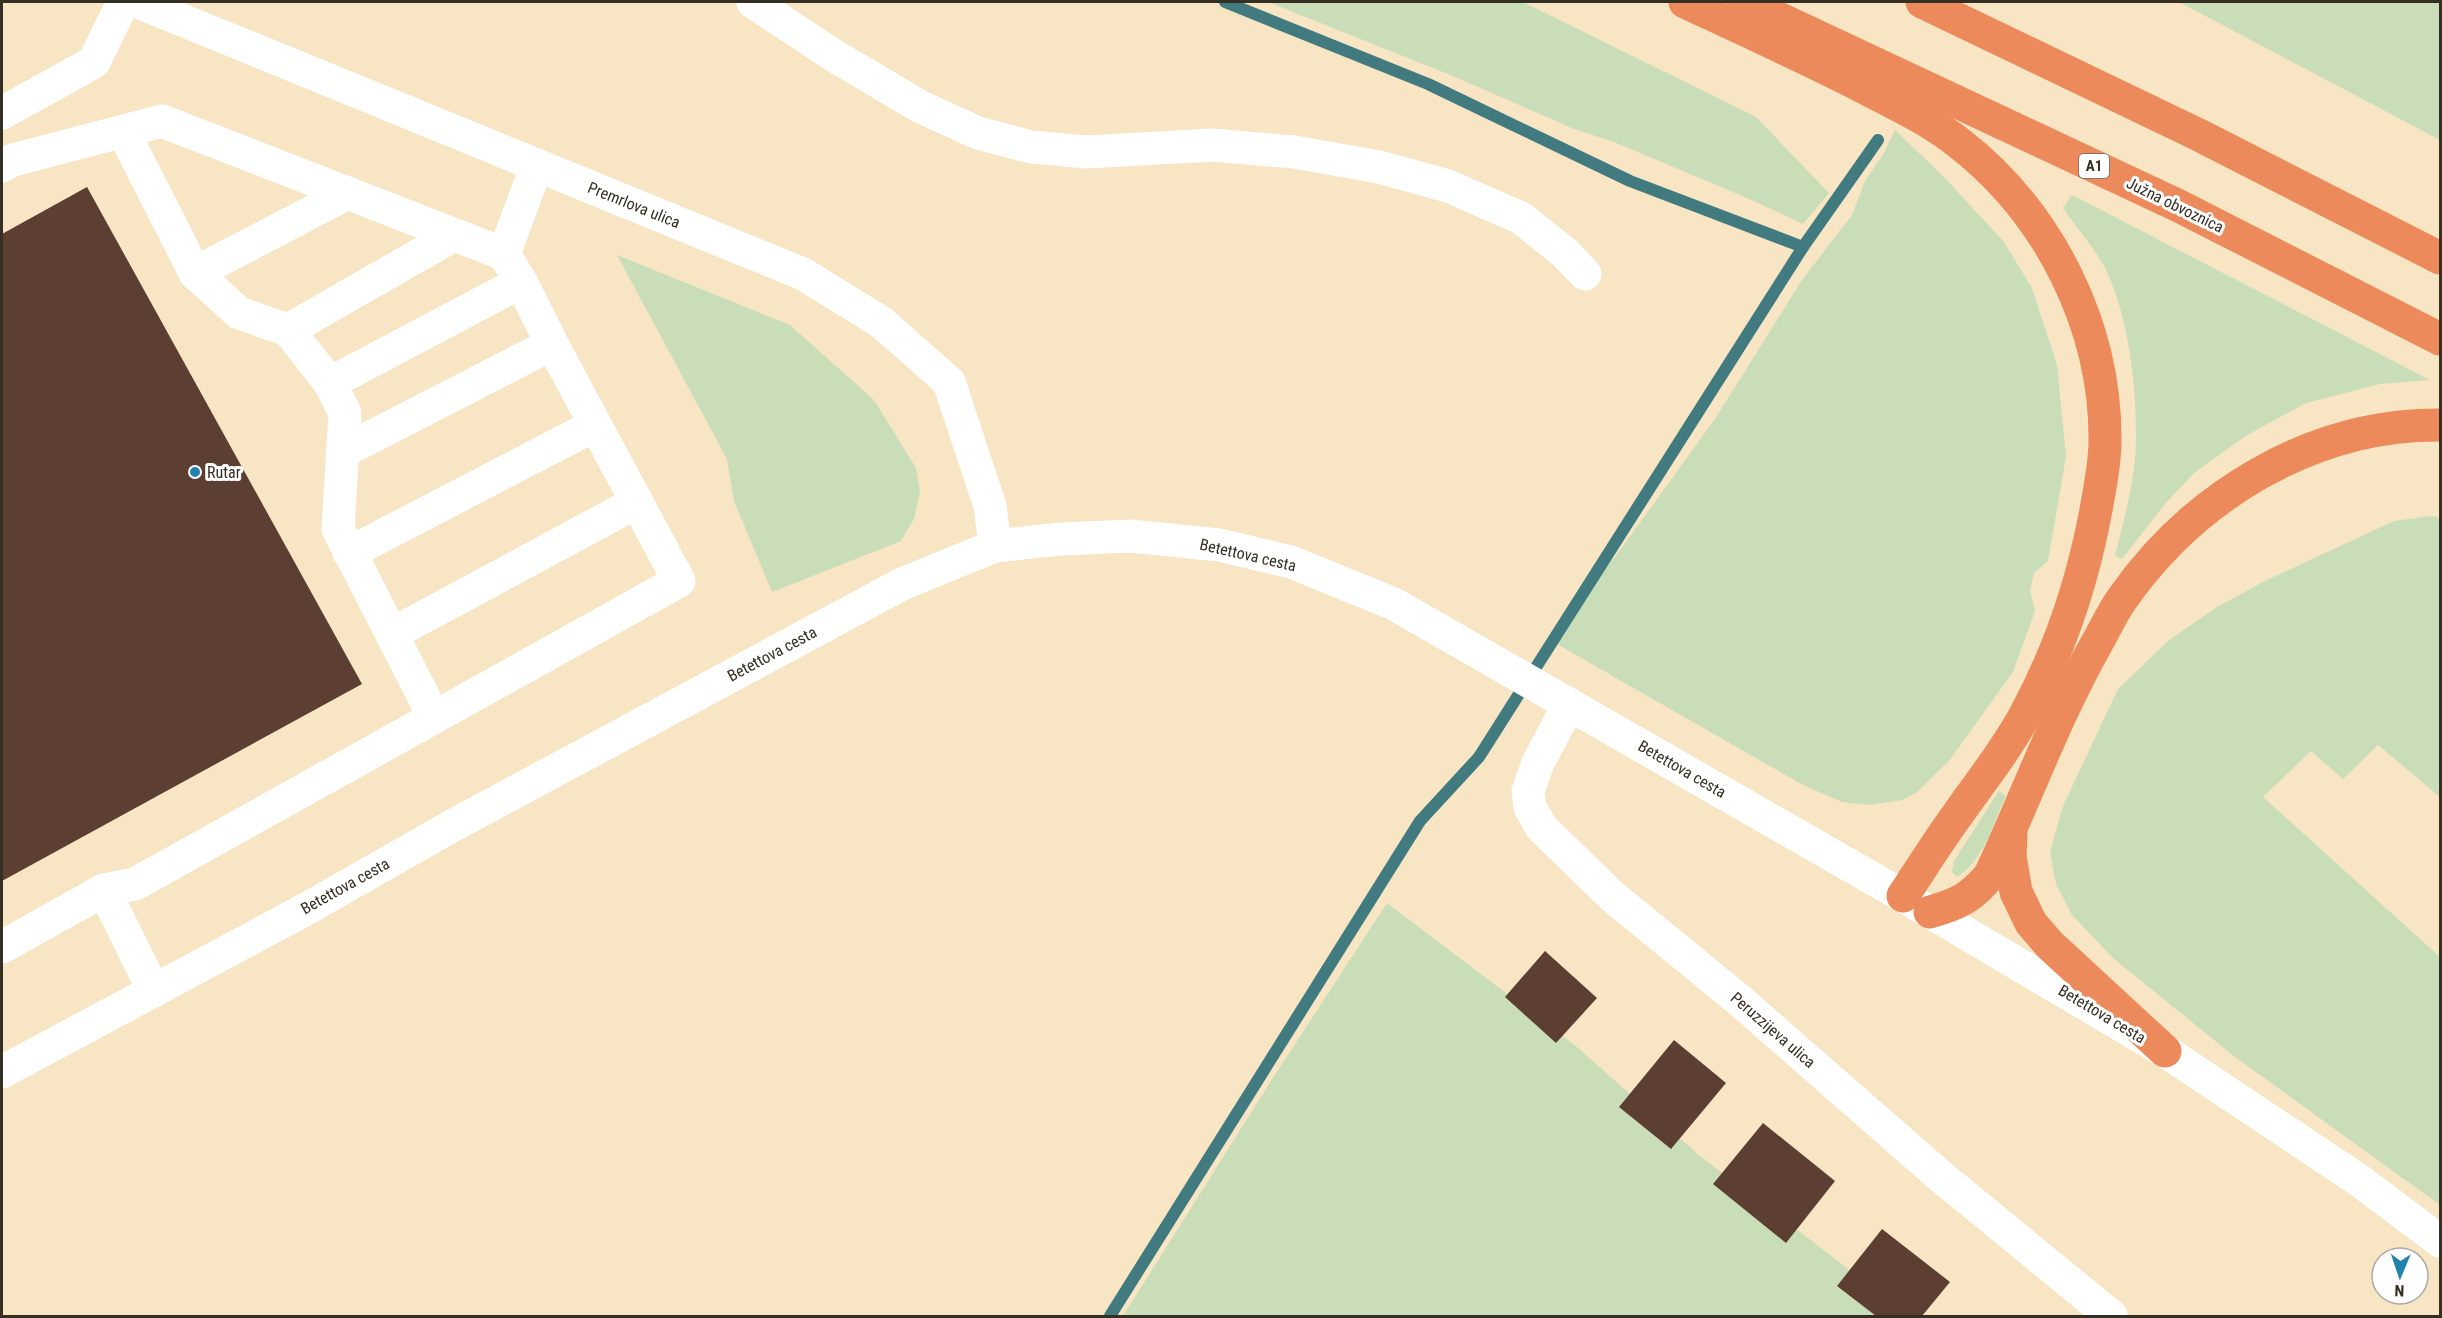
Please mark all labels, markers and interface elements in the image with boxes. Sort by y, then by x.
road number: A1 [2079,154,2109,178]
street label: Južna obvoznica [2123,173,2227,237]
street label: Premrlova ulica [585,178,683,232]
place label: Rutar [207,463,241,482]
marker: Rutar [188,465,202,479]
street label: Betettova cesta [1198,535,1298,575]
street label: Betettova cesta [724,623,820,685]
street label: Betettova cesta [1635,736,1729,802]
street label: Betettova cesta [297,854,393,918]
street label: Betettova cesta [2055,981,2149,1047]
street label: Peruzzijeva ulica [1727,988,1819,1072]
north arrow [2370,1246,2430,1306]
text: N [2394,1281,2405,1300]

